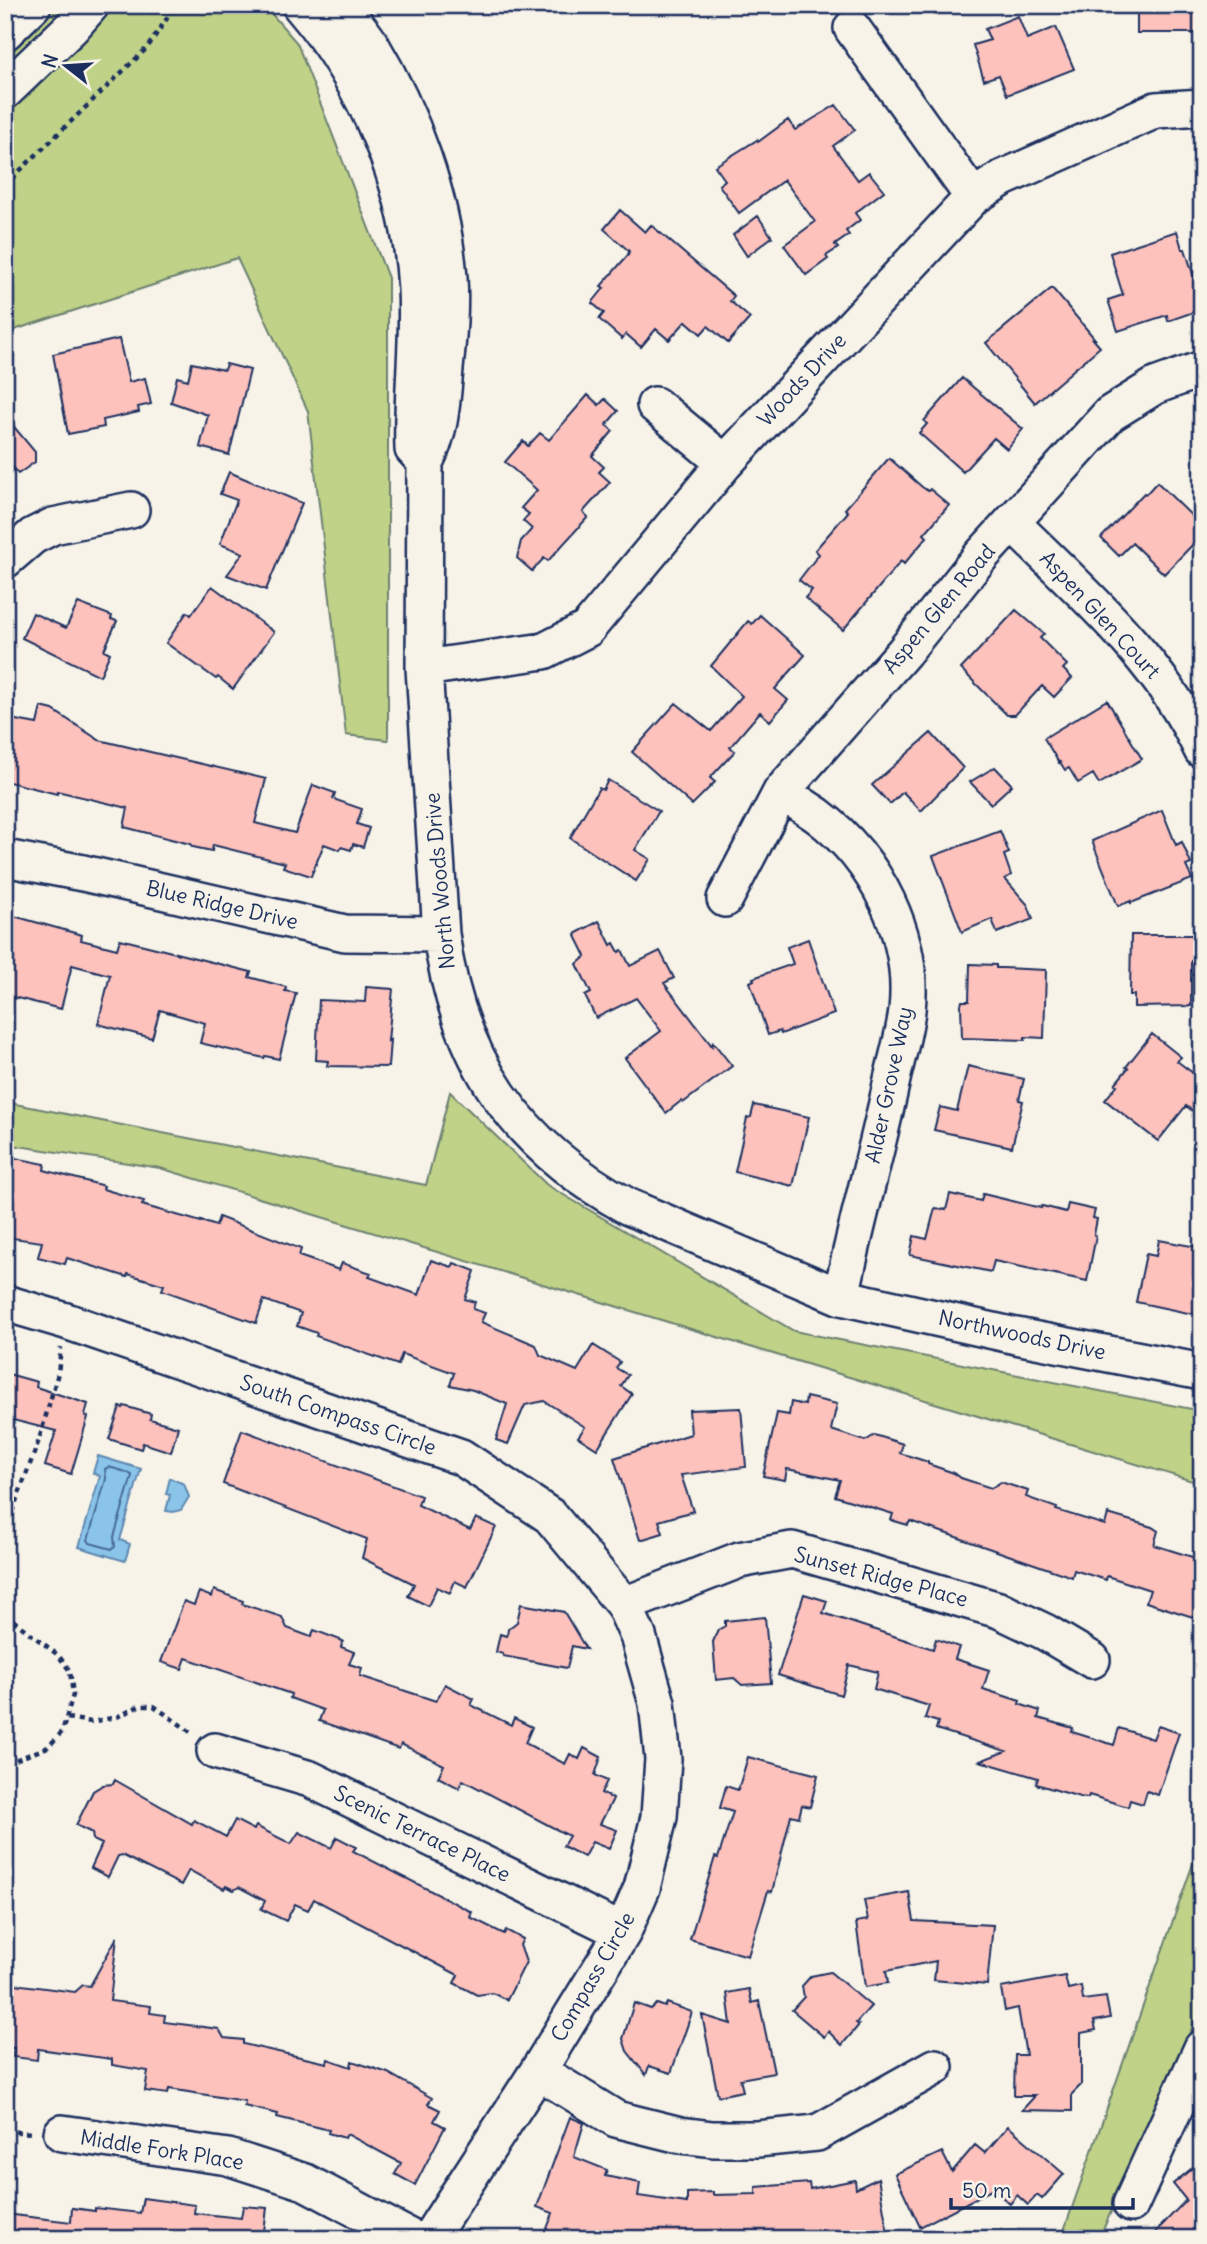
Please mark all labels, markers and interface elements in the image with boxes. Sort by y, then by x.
north arrow [32,32,102,102]
text: N [36,51,63,71]
street label: Woods Drive [751,327,852,432]
street label: Aspen Glen Road [877,538,1001,679]
street label: Aspen Glen Court [1034,545,1167,684]
street label: North Woods Drive [418,791,461,971]
street label: Blue Ridge Drive [144,874,301,935]
street label: Alder Grove Way [859,1004,918,1166]
street label: Northwoods Drive [936,1304,1108,1365]
street label: South Compass Circle [237,1368,440,1461]
street label: Sunset Ridge Place [792,1540,971,1613]
street label: Scenic Terrace Place [330,1779,515,1888]
street label: Compass Circle [544,1907,641,2047]
street label: Middle Fork Place [78,2123,246,2176]
scale bar [951,2167,1134,2211]
text: 50 m [962,2177,1011,2204]

